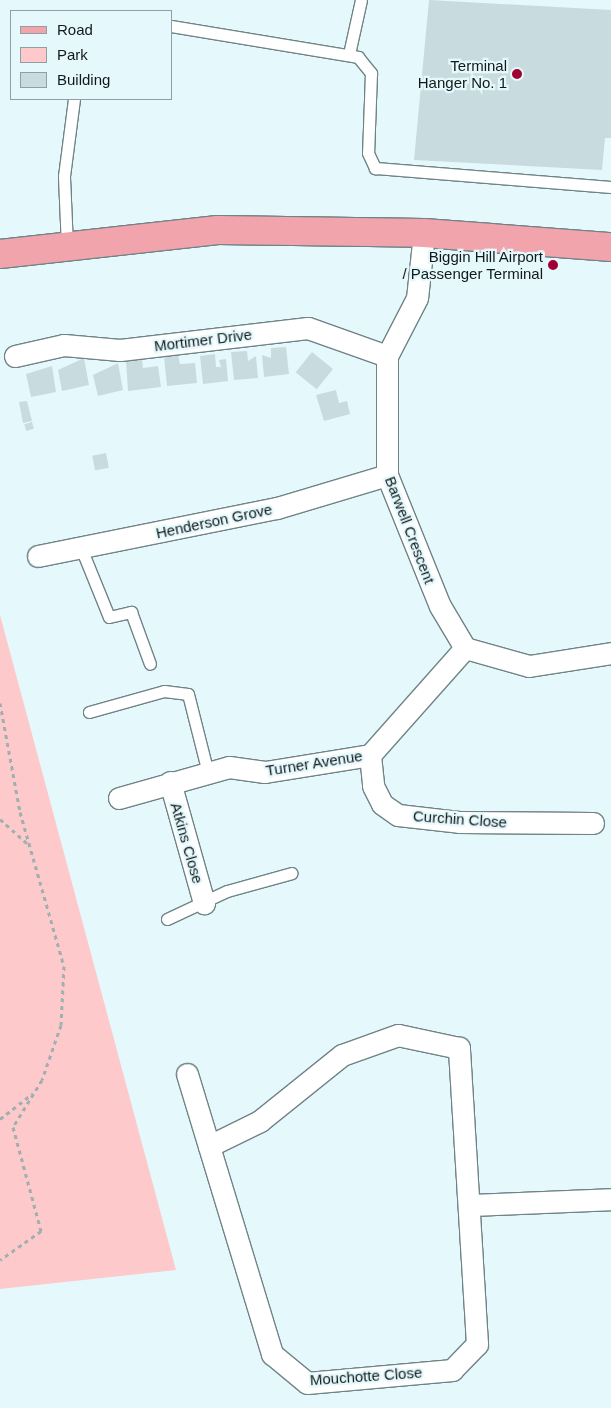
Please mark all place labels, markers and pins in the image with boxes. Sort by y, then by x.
place label: Terminal Hanger No. 1 [418,56,507,91]
marker: Terminal Hanger No. 1 [511,68,523,80]
place label: Biggin Hill Airport / Passenger Terminal [402,247,543,282]
marker: Biggin Hill Airport / Passenger Terminal [547,259,559,271]

